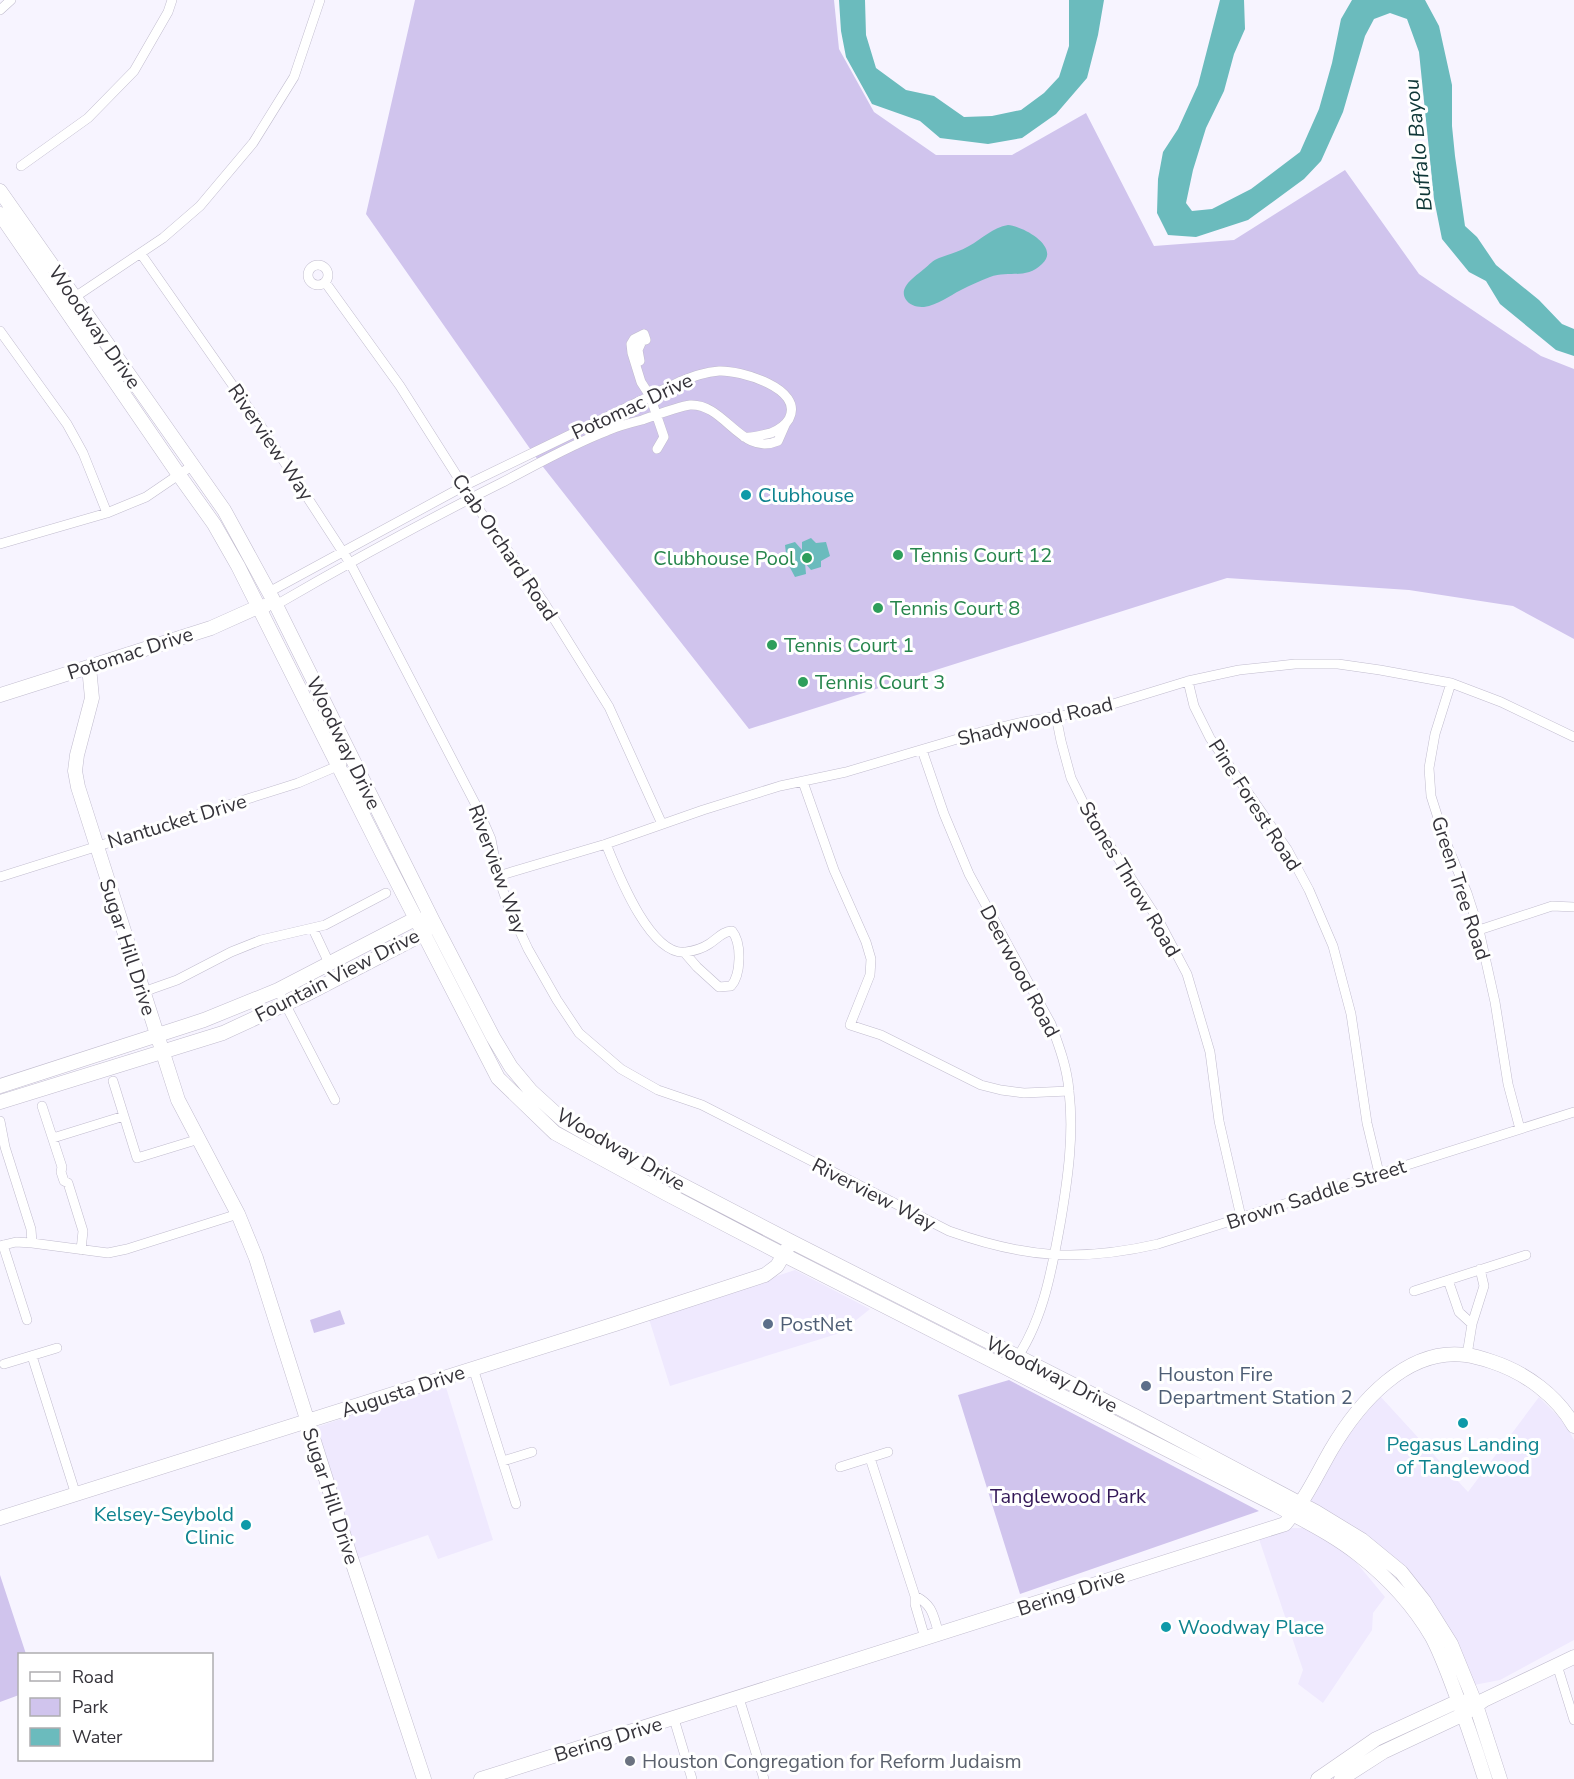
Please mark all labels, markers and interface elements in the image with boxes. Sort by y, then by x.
water label: Buffalo Bayou [1397,77,1439,213]
street label: Woodway Drive [42,260,147,394]
street label: Potomac Drive [567,367,697,446]
street label: Riverview Way [221,379,320,507]
street label: Crab Orchard Road [445,468,564,626]
place label: Clubhouse [758,482,854,509]
marker: Clubhouse [739,488,753,502]
place label: Tennis Court 12 [910,542,1052,569]
place label: Clubhouse Pool [653,545,795,572]
marker: Tennis Court 12 [891,548,905,562]
marker: Clubhouse Pool [800,551,814,565]
place label: Tennis Court 8 [890,595,1020,622]
marker: Tennis Court 8 [871,601,885,615]
street label: Potomac Drive [64,620,197,687]
place label: Tennis Court 1 [784,632,914,659]
marker: Tennis Court 1 [765,638,779,652]
place label: Tennis Court 3 [815,669,945,696]
street label: Woodway Drive [300,672,387,814]
marker: Tennis Court 3 [796,675,810,689]
street label: Shadywood Road [955,690,1116,753]
street label: Pine Forest Road [1202,734,1307,876]
street label: Nantucket Drive [104,787,250,855]
street label: Stones Throw Road [1072,796,1187,962]
street label: Riverview Way [462,801,534,938]
street label: Green Tree Road [1425,813,1497,964]
street label: Sugar Hill Drive [93,875,162,1019]
street label: Deerwood Road [973,900,1066,1042]
street label: Fountain View Drive [250,922,424,1029]
street label: Woodway Drive [551,1102,690,1197]
street label: Riverview Way [807,1152,941,1238]
street label: Brown Saddle Street [1223,1152,1410,1236]
place label: PostNet [780,1311,853,1338]
marker: PostNet [761,1317,775,1331]
street label: Woodway Drive [981,1330,1122,1419]
street label: Augusta Drive [338,1359,468,1424]
place label: Houston Fire Department Station 2 [1158,1361,1353,1411]
marker: Houston Fire Department Station 2 [1139,1379,1153,1393]
marker: Pegasus Landing of Tanglewood [1456,1416,1470,1430]
street label: Sugar Hill Drive [296,1424,365,1568]
place label: Pegasus Landing of Tanglewood [1387,1431,1539,1481]
park label: Tanglewood Park [990,1483,1147,1510]
place label: Kelsey-Seybold Clinic [94,1501,234,1551]
marker: Kelsey-Seybold Clinic [239,1518,253,1532]
street label: Bering Drive [1014,1562,1128,1623]
place label: Woodway Place [1178,1614,1324,1641]
marker: Woodway Place [1159,1620,1173,1634]
legend [18,1653,213,1761]
text: Road [72,1665,114,1689]
text: Park [72,1695,109,1719]
street label: Bering Drive [551,1710,665,1769]
text: Water [72,1725,123,1749]
place label: Houston Congregation for Reform Judaism [642,1748,1022,1775]
marker: Houston Congregation for Reform Judaism [623,1754,637,1768]

